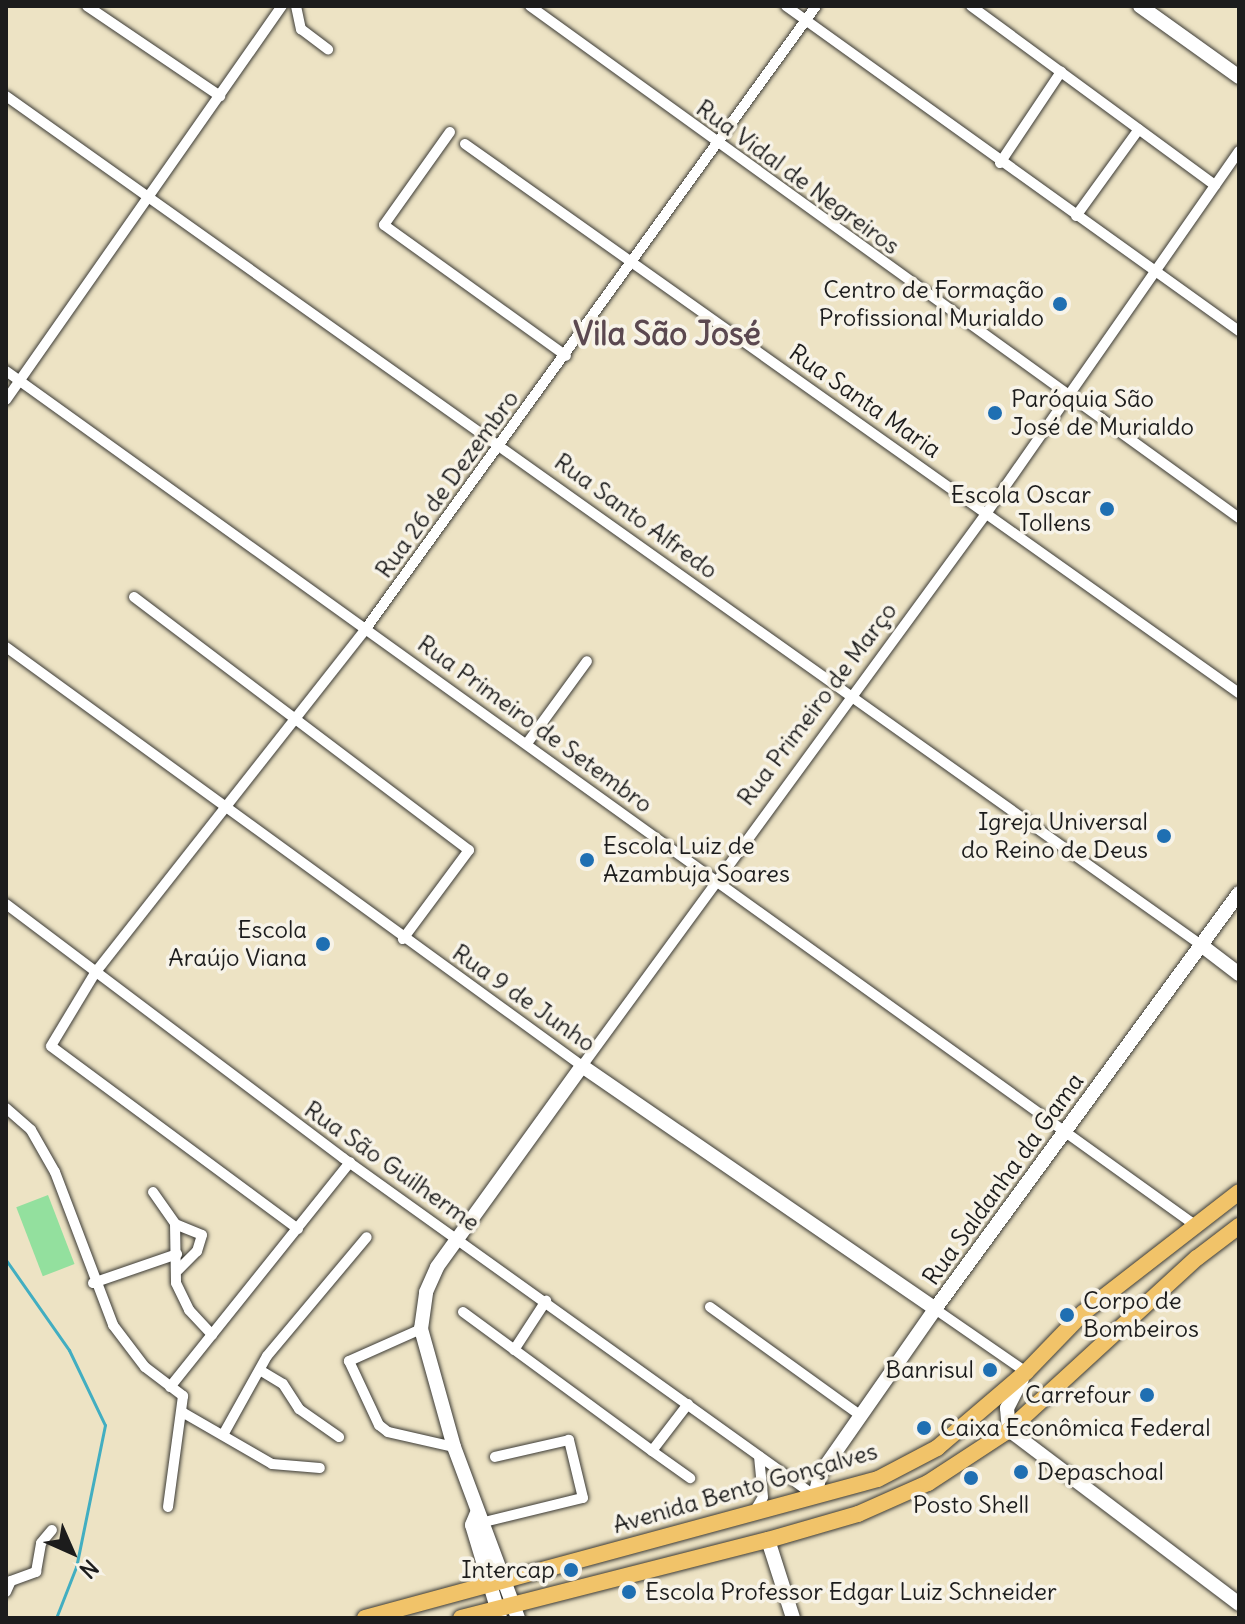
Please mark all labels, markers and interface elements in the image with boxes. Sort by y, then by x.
street label: Rua Vidal de Negreiros [691,94,905,260]
place label: Centro de Formação Profissional Murialdo [819,276,1044,332]
marker: Centro de Formação Profissional Murialdo [1051,295,1069,313]
district label: Vila São José [573,315,761,353]
street label: Rua Santa Maria [784,338,946,464]
street label: Rua 26 de Dezembro [369,384,525,584]
place label: Paróquia São José de Murialdo [1011,385,1194,441]
marker: Paróquia São José de Murialdo [986,404,1004,422]
street label: Rua Santo Alfredo [549,447,723,585]
place label: Escola Oscar Tollens [951,481,1091,537]
marker: Escola Oscar Tollens [1098,500,1116,518]
street label: Rua Primeiro de Março [731,597,903,811]
street label: Rua Primeiro de Setembro [412,629,658,819]
place label: Igreja Universal do Reino de Deus [961,808,1148,864]
marker: Igreja Universal do Reino de Deus [1155,827,1173,845]
place label: Escola Luiz de Azambuja Soares [603,832,790,888]
marker: Escola Luiz de Azambuja Soares [578,851,596,869]
place label: Escola Araújo Viana [168,916,307,972]
marker: Escola Araújo Viana [314,935,332,953]
street label: Rua 9 de Junho [447,938,601,1058]
street label: Rua Saldanha da Gama [916,1067,1090,1291]
street label: Rua São Guilherme [299,1095,485,1237]
place label: Corpo de Bombeiros [1083,1287,1199,1343]
marker: Corpo de Bombeiros [1058,1306,1076,1324]
place label: Banrisul [885,1356,974,1384]
marker: Banrisul [981,1361,999,1379]
place label: Carrefour [1025,1381,1131,1409]
marker: Carrefour [1138,1386,1156,1404]
place label: Caixa Econômica Federal [940,1414,1211,1442]
marker: Caixa Econômica Federal [915,1419,933,1437]
street label: Avenida Bento Gonçalves [610,1436,880,1540]
place label: Depaschoal [1037,1458,1164,1486]
marker: Depaschoal [1012,1463,1030,1481]
marker: Posto Shell [962,1469,980,1487]
place label: Posto Shell [913,1491,1029,1519]
north arrow [32,1512,112,1592]
text: N [74,1554,104,1584]
place label: Intercap [461,1556,555,1584]
marker: Intercap [562,1561,580,1579]
place label: Escola Professor Edgar Luiz Schneider [645,1578,1057,1606]
marker: Escola Professor Edgar Luiz Schneider [620,1583,638,1601]

